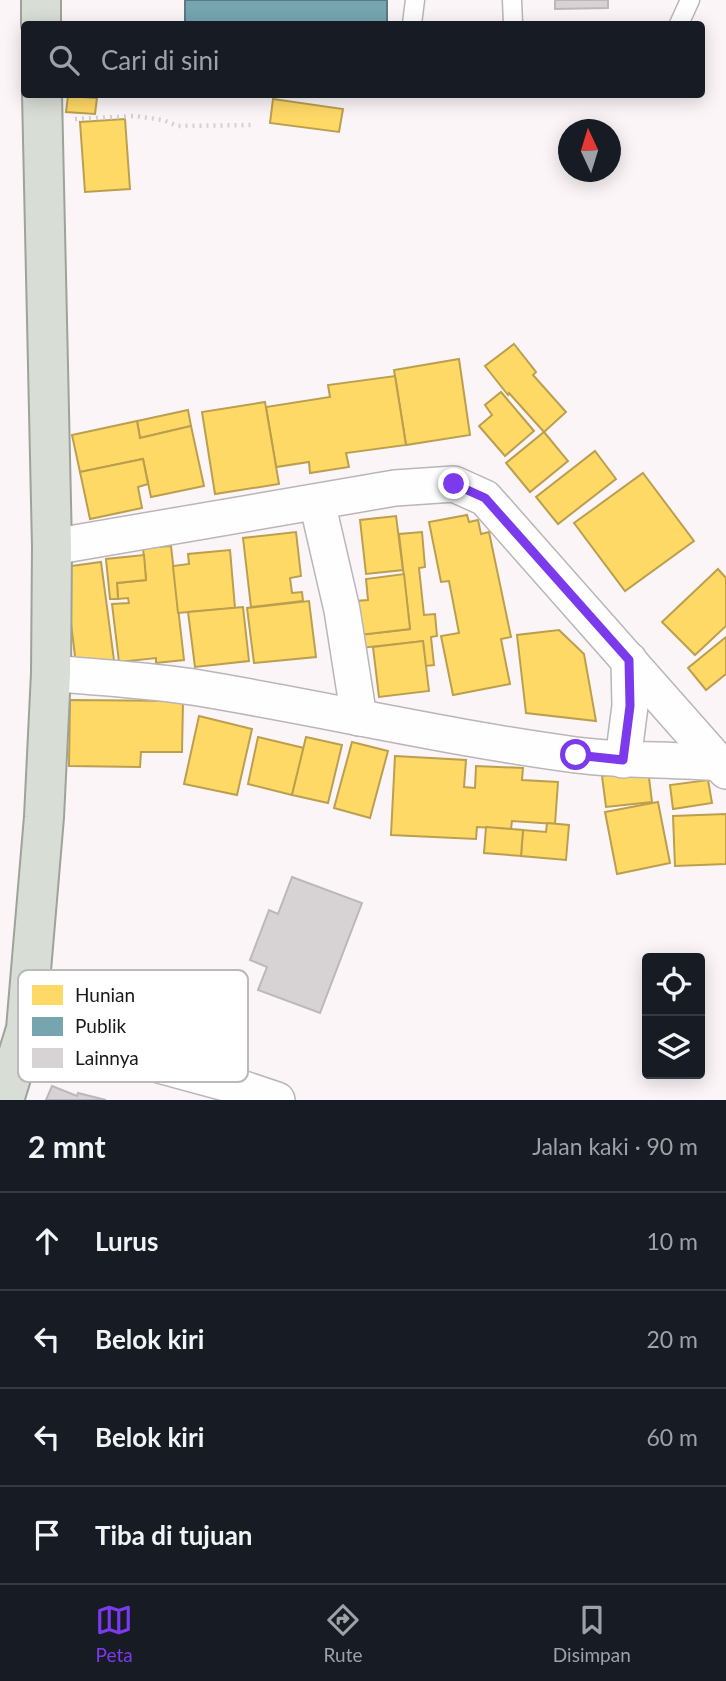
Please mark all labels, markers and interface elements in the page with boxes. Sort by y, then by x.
search box [21,21,705,98]
icon: search [45,41,83,79]
text: Cari di sini [101,44,219,76]
north arrow [558,119,621,182]
route end [438,468,469,499]
route start [560,739,591,770]
map controls [642,953,705,1079]
button: locate [642,953,705,1016]
legend [18,970,248,1082]
text: Hunian [75,983,135,1006]
text: Publik [75,1014,127,1037]
button: layers [642,1016,705,1079]
text: Lainnya [75,1046,139,1069]
text: 2 mnt [28,1128,106,1164]
text: Jalan kaki · 90 m [532,1132,698,1160]
icon: ahead [28,1222,66,1260]
text: Lurus [95,1225,158,1257]
text: 10 m [647,1227,698,1255]
icon: left [28,1320,66,1358]
text: Belok kiri [95,1323,204,1355]
text: 20 m [647,1325,698,1353]
icon: left [28,1418,66,1456]
text: Belok kiri [95,1421,204,1453]
text: 60 m [647,1423,698,1451]
icon: arrive [28,1516,66,1554]
text: Tiba di tujuan [95,1519,253,1551]
tab: Peta [95,1601,133,1666]
tab: Rute [324,1601,362,1666]
tab: Disimpan [553,1601,631,1666]

